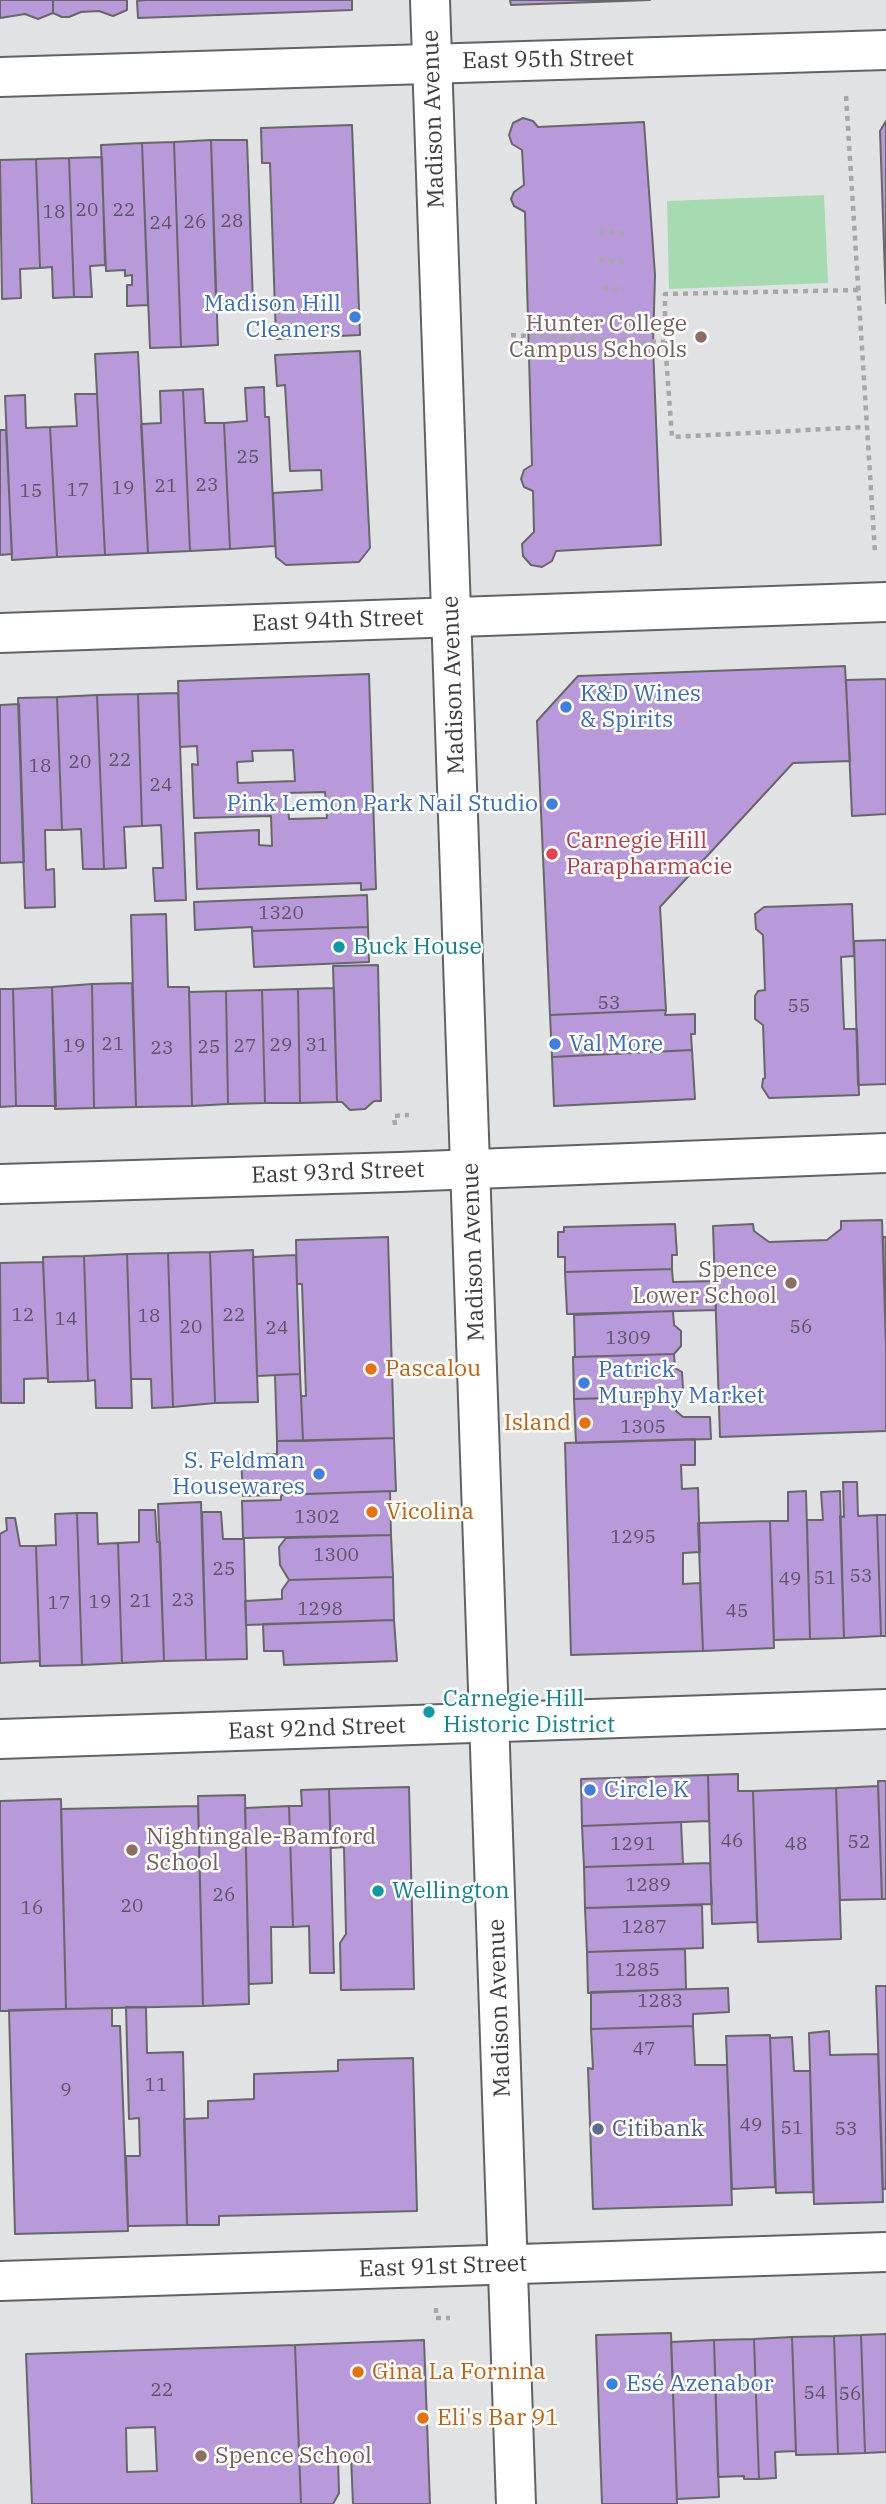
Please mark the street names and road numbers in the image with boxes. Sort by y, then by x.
street label: Madison Avenue [417,29,451,209]
street label: East 95th Street [462,45,634,75]
street label: Madison Avenue [437,595,471,775]
street label: East 94th Street [252,604,424,638]
street label: East 93rd Street [251,1156,425,1190]
street label: Madison Avenue [457,1162,491,1342]
street label: East 92nd Street [228,1712,406,1746]
street label: Madison Avenue [483,1918,517,2098]
street label: East 91st Street [358,2250,528,2284]

